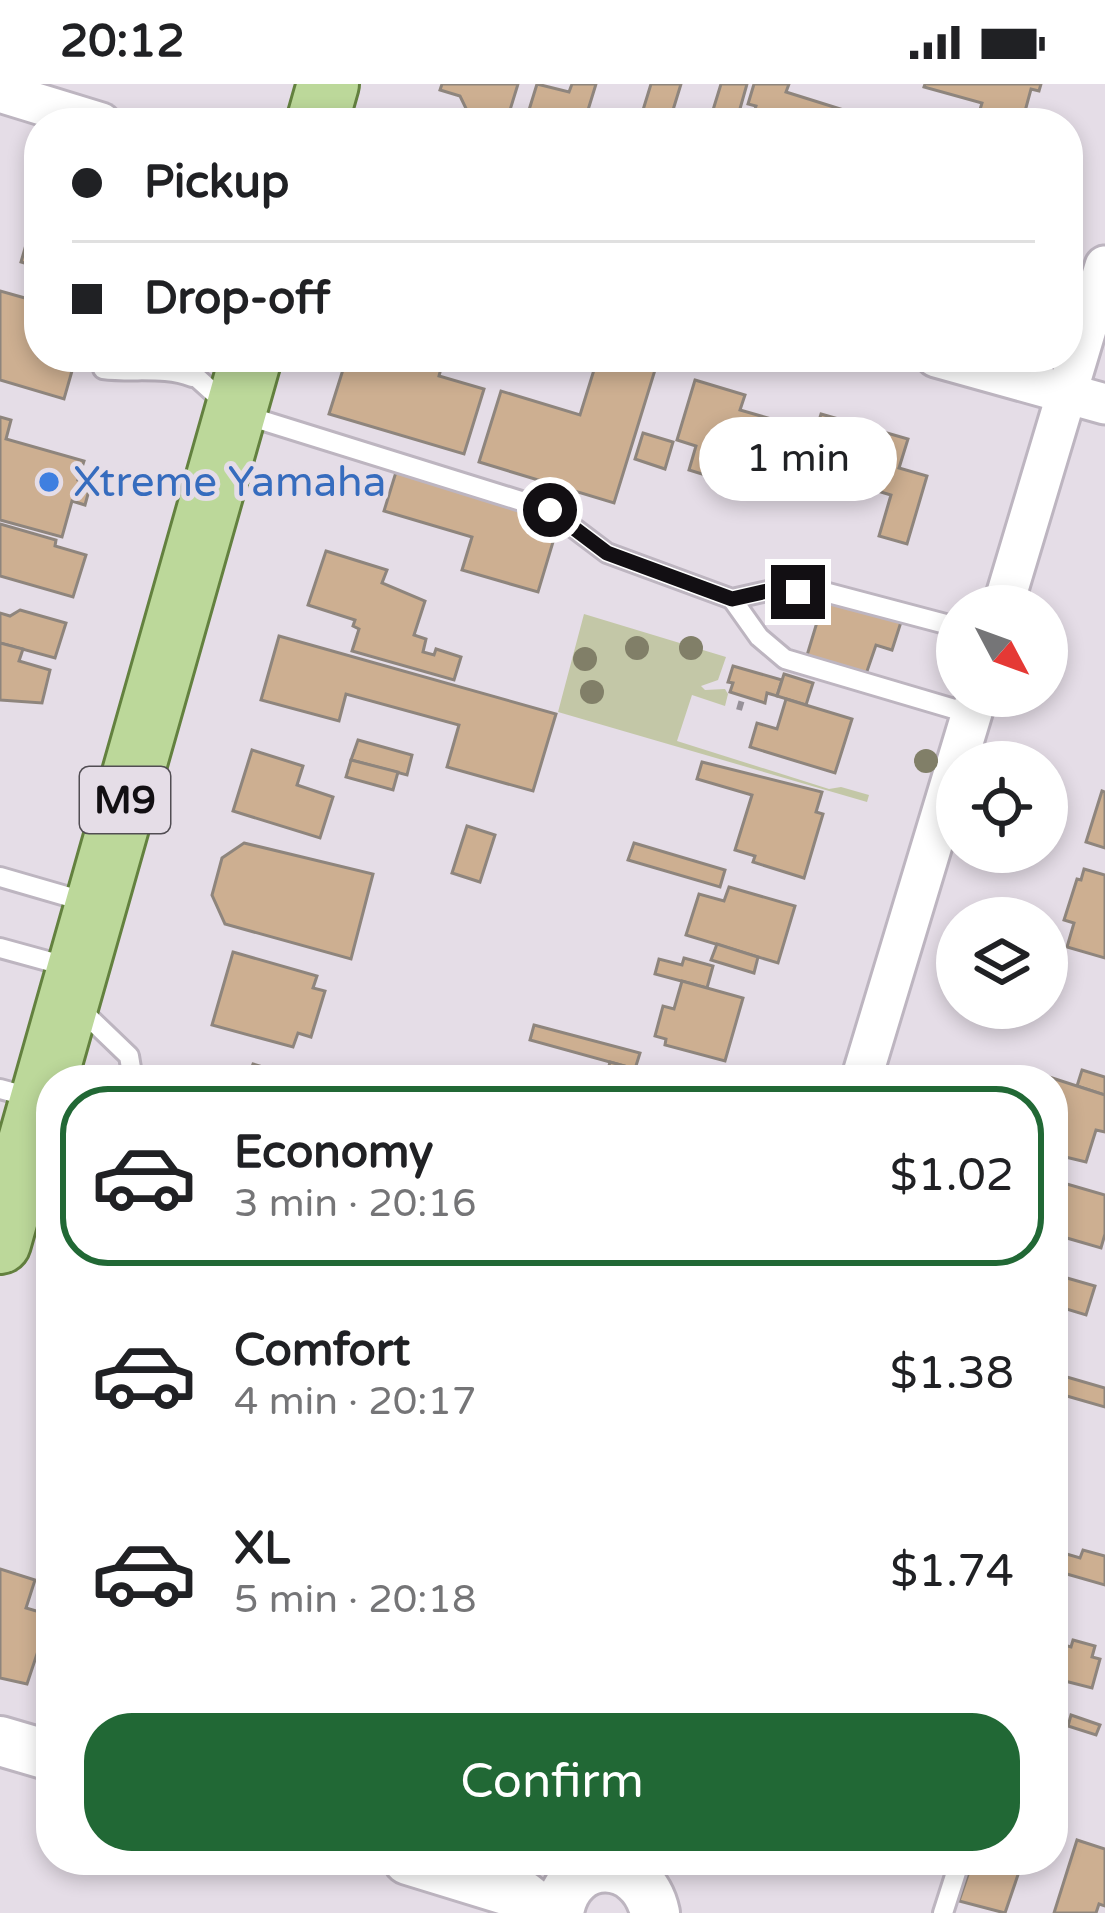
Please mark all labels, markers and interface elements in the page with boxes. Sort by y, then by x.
text: 20:12 [60,15,185,69]
text: Pickup [144,156,289,210]
text: Drop-off [144,272,330,326]
callout: 1 min [699,418,897,502]
text: 1 min [746,435,850,482]
place label: Xtreme Yamaha [73,457,386,508]
marker: Xtreme Yamaha [36,469,62,495]
route start [523,483,577,537]
route end [771,565,825,619]
north arrow [936,585,1068,717]
map controls [936,585,1068,1029]
button: locate [936,741,1068,873]
road number: M9 [80,767,170,833]
button: layers [936,897,1068,1029]
icon: car [90,1122,198,1230]
text: Economy [234,1126,433,1180]
text: $1.02 [890,1149,1014,1203]
text: 3 min · 20:16 [234,1180,476,1227]
icon: car [90,1320,198,1428]
text: Comfort [234,1324,410,1378]
text: $1.38 [890,1347,1014,1401]
text: 4 min · 20:17 [234,1378,476,1425]
icon: car [90,1518,198,1626]
text: XL [234,1522,290,1576]
text: $1.74 [890,1545,1014,1599]
text: 5 min · 20:18 [234,1576,476,1623]
button: Confirm [84,1713,1020,1851]

